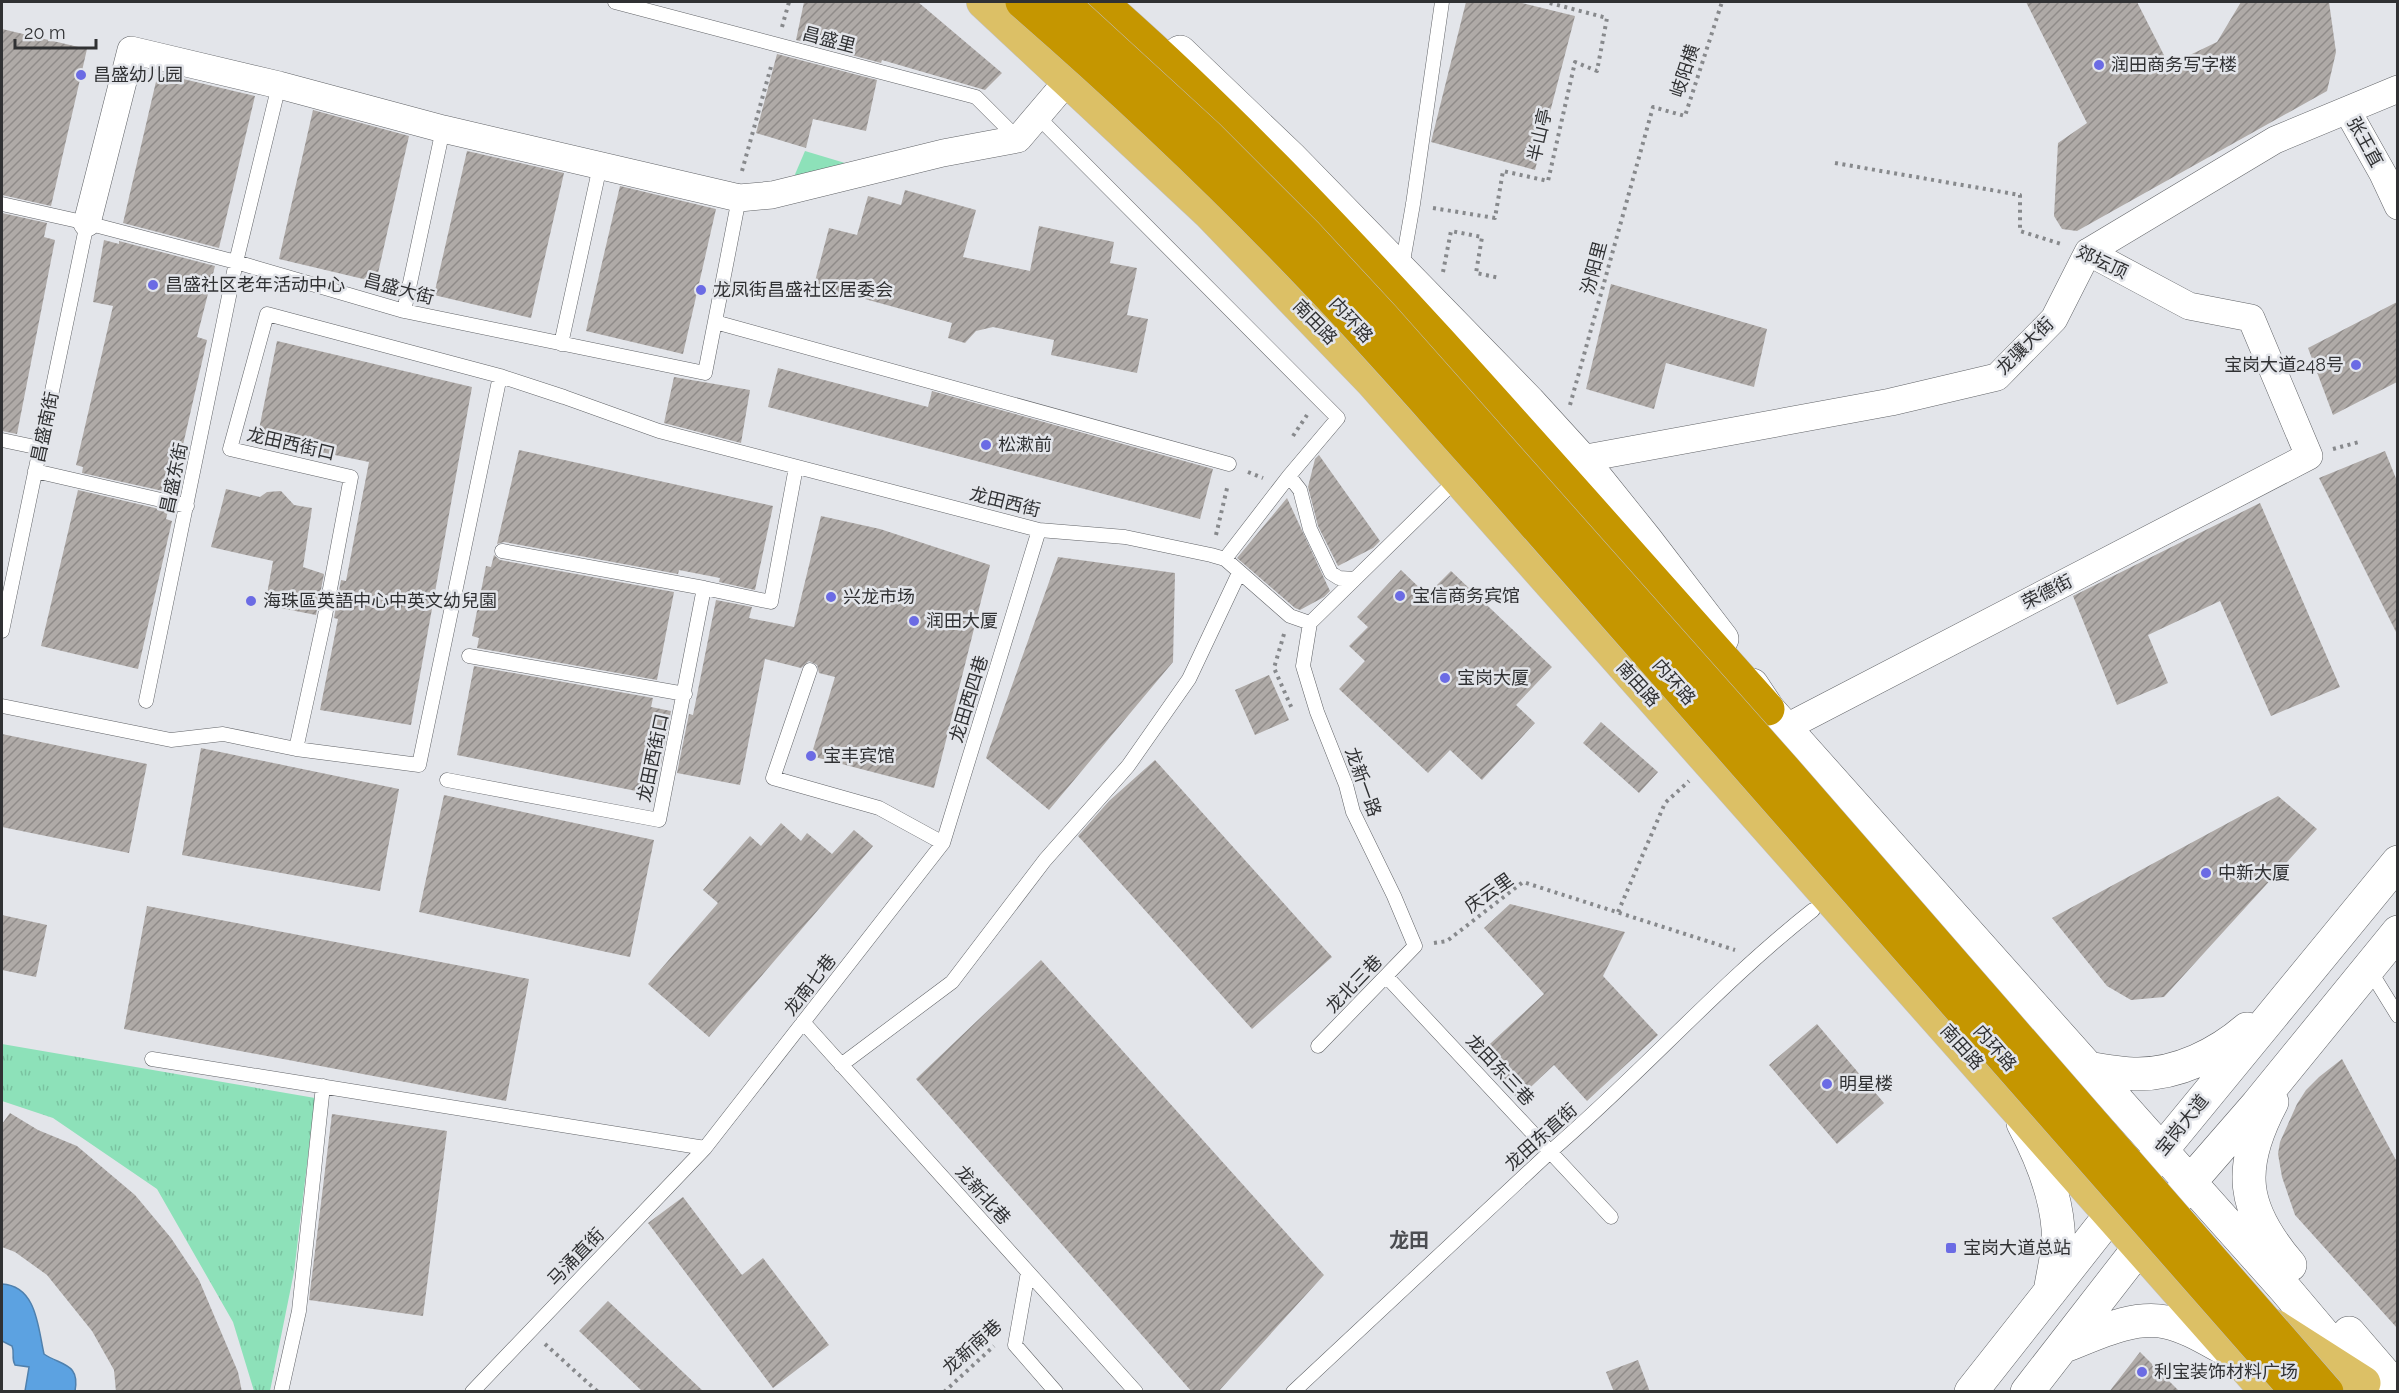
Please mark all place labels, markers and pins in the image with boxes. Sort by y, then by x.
place label: 润田商务写字楼 [2111,54,2237,75]
marker: 润田商务写字楼 [2092,58,2106,72]
place label: 昌盛幼儿园 [93,64,183,85]
marker: 昌盛幼儿园 [74,68,88,82]
place label: 昌盛社区老年活动中心 [165,274,345,295]
marker: 昌盛社区老年活动中心 [146,278,160,292]
place label: 龙凤街昌盛社区居委会 [713,279,893,300]
marker: 龙凤街昌盛社区居委会 [694,283,708,297]
place label: 宝岗大道248号 [2224,354,2344,375]
marker: 宝岗大道248号 [2349,358,2363,372]
place label: 松漱前 [998,434,1052,455]
marker: 松漱前 [979,438,993,452]
place label: 宝信商务宾馆 [1412,585,1520,606]
place label: 兴龙市场 [843,586,915,607]
marker: 宝信商务宾馆 [1393,589,1407,603]
place label: 海珠區英語中心中英文幼兒園 [263,590,497,611]
marker: 兴龙市场 [824,590,838,604]
marker: 海珠區英語中心中英文幼兒園 [244,594,258,608]
place label: 润田大厦 [926,610,998,631]
marker: 润田大厦 [907,614,921,628]
place label: 宝岗大厦 [1457,667,1529,688]
marker: 宝岗大厦 [1438,671,1452,685]
place label: 宝丰宾馆 [823,745,895,766]
marker: 宝丰宾馆 [804,749,818,763]
place label: 中新大厦 [2218,862,2290,883]
marker: 中新大厦 [2199,866,2213,880]
place label: 明星楼 [1839,1073,1893,1094]
marker: 明星楼 [1820,1077,1834,1091]
place label: 宝岗大道总站 [1963,1237,2071,1258]
marker: 宝岗大道总站 [1944,1241,1958,1255]
place label: 利宝装饰材料广场 [2154,1361,2298,1382]
marker: 利宝装饰材料广场 [2135,1365,2149,1379]

